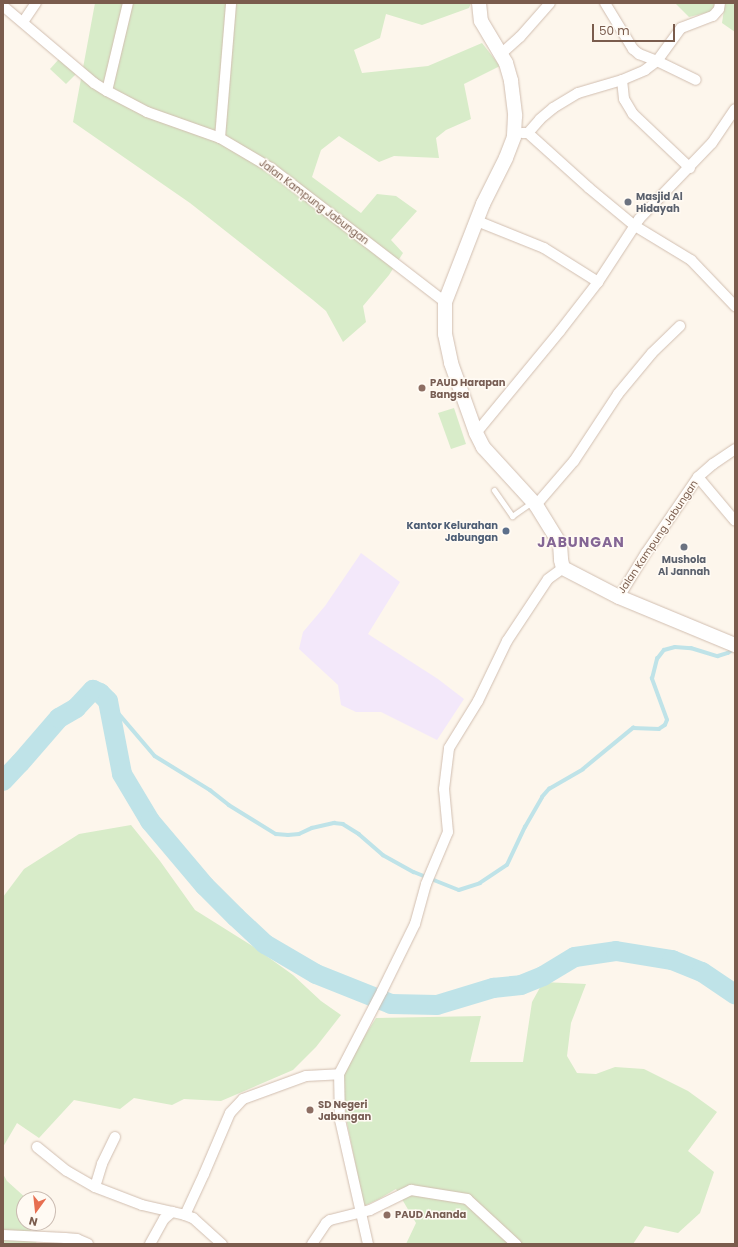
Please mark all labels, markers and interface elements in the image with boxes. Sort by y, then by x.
scale bar [594,16,677,42]
text: 50 m [599,22,630,39]
street label: Jalan Kampung Jabungan [257,157,371,247]
place label: Masjid Al Hidayah [636,190,683,214]
marker: Masjid Al Hidayah [623,197,633,207]
place label: PAUD Harapan Bangsa [430,376,506,400]
marker: PAUD Harapan Bangsa [417,383,427,393]
street label: Jalan Kampung Jabungan [616,478,700,596]
place label: Kantor Kelurahan Jabungan [407,519,498,542]
marker: Kantor Kelurahan Jabungan [501,526,511,536]
district label: JABUNGAN [537,534,625,550]
marker: Mushola Al Jannah [679,542,689,552]
place label: Mushola Al Jannah [658,553,710,576]
place label: SD Negeri Jabungan [318,1098,371,1122]
marker: SD Negeri Jabungan [305,1105,315,1115]
north arrow [16,1191,56,1231]
place label: PAUD Ananda [395,1209,466,1221]
marker: PAUD Ananda [382,1210,392,1220]
text: N [27,1213,39,1230]

